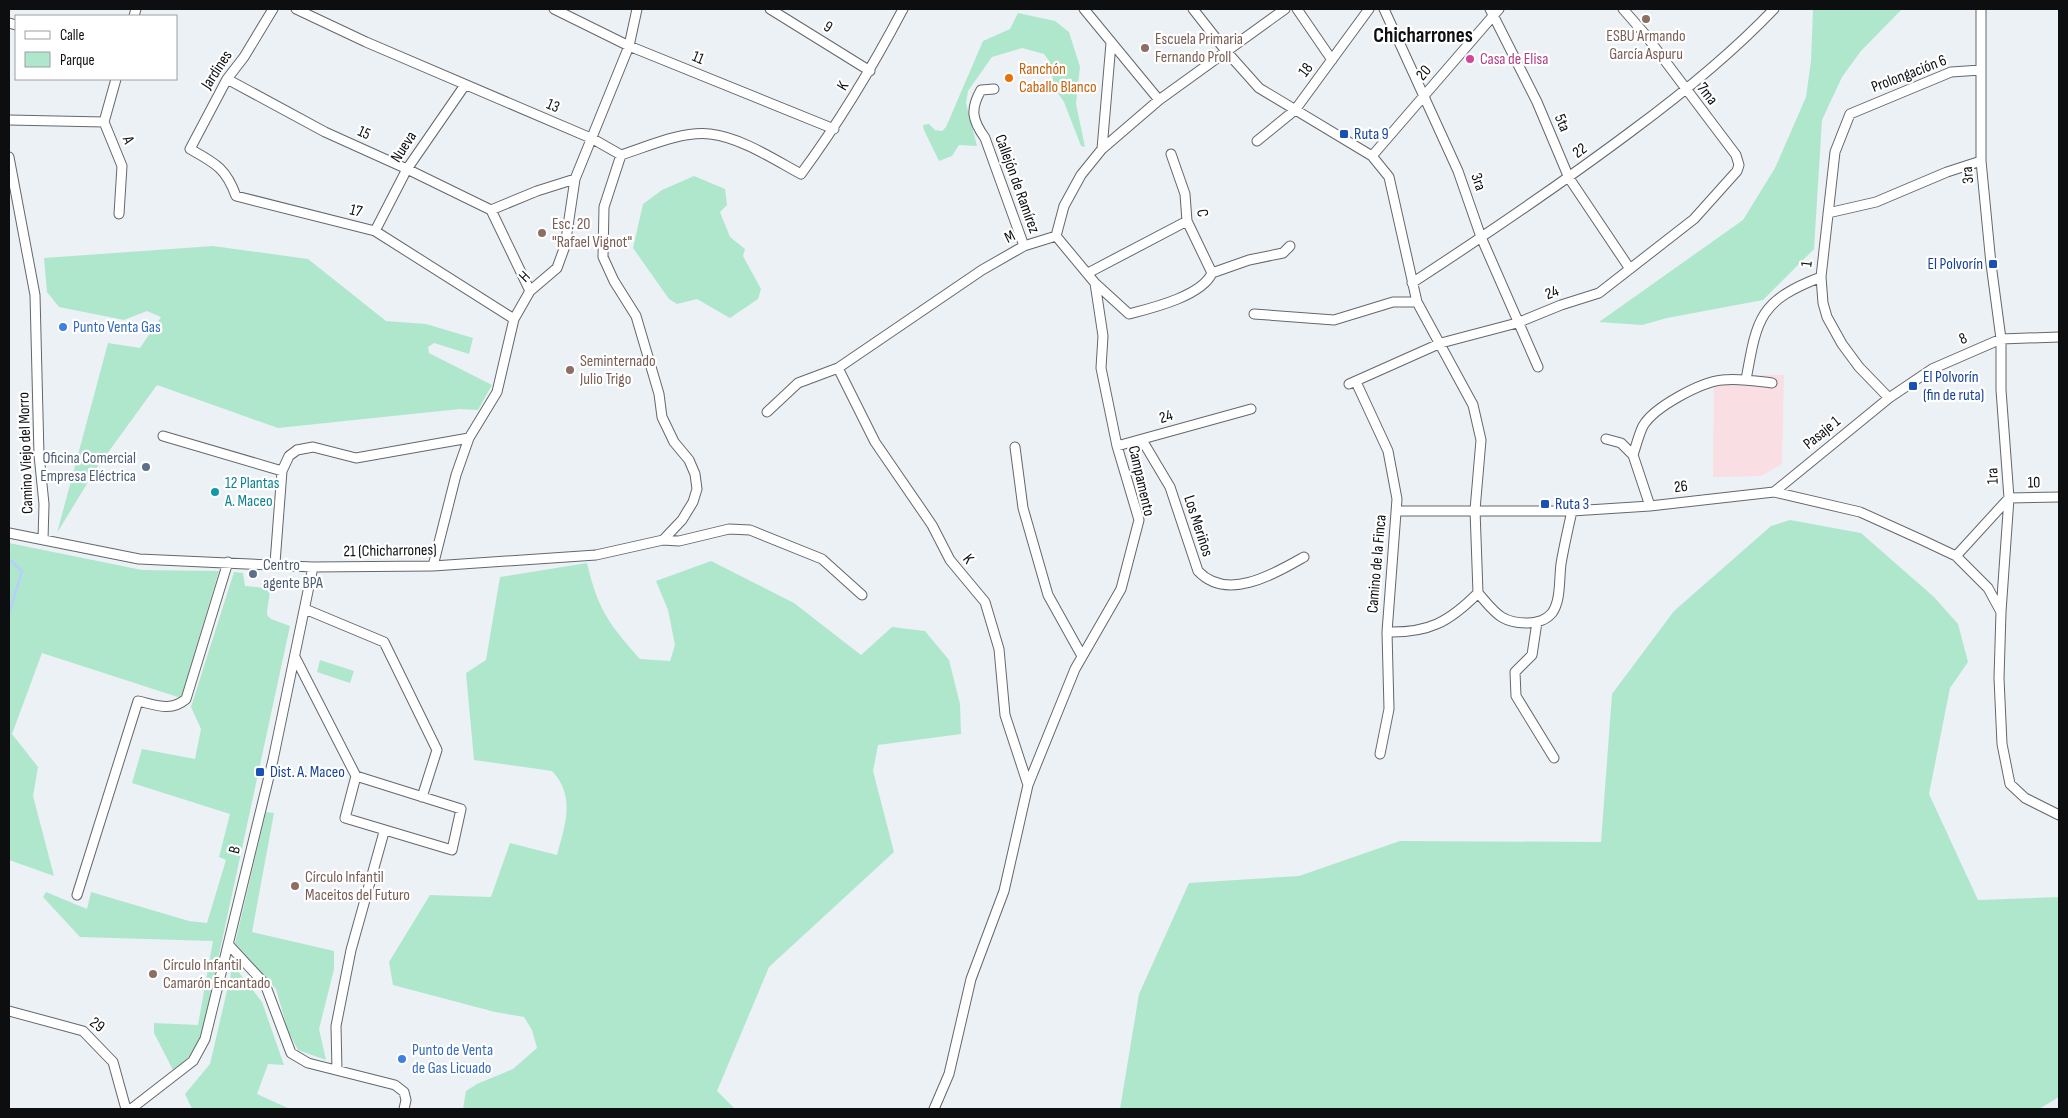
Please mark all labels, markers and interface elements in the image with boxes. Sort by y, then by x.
marker: ESBU Armando García Aspuru [1640,13,1652,25]
legend [15,15,178,80]
street label: 9 [820,17,836,37]
district label: Chicharrones [1373,23,1473,48]
text: Calle [60,26,84,45]
place label: ESBU Armando García Aspuru [1606,27,1686,64]
place label: Escuela Primaria Fernando Proll [1155,30,1243,67]
marker: Escuela Primaria Fernando Proll [1139,42,1151,54]
street label: Jardines [197,47,237,94]
street label: 11 [689,47,707,69]
place label: Casa de Elisa [1480,50,1548,69]
text: Parque [60,51,95,70]
street label: Prolongación 6 [1869,51,1949,97]
marker: Casa de Elisa [1464,53,1476,65]
street label: 18 [1295,59,1317,81]
place label: Ranchón Caballo Blanco [1019,60,1097,97]
street label: 20 [1412,62,1436,84]
marker: Ranchón Caballo Blanco [1003,72,1015,84]
street label: K [833,77,853,94]
street label: 7ma [1692,79,1722,109]
street label: 13 [544,95,562,117]
street label: 5ta [1550,111,1574,135]
street label: 15 [355,122,373,144]
place label: Ruta 9 [1354,125,1389,144]
street label: Nueva [387,128,421,166]
marker: Ruta 9 [1338,128,1350,140]
street label: A [118,132,138,147]
street label: Callejón de Ramírez [990,132,1044,236]
street label: 22 [1569,139,1591,163]
street label: 3ra [1958,166,1978,184]
street label: 3ra [1466,171,1490,193]
street label: 17 [348,200,365,222]
street label: C [1192,208,1212,219]
place label: Esc. 20 "Rafael Vignot" [552,215,632,252]
street label: M [1001,226,1019,248]
marker: Esc. 20 "Rafael Vignot" [536,227,548,239]
place label: El Polvorín [1927,255,1983,274]
marker: El Polvorín [1987,258,1999,270]
street label: 1 [1797,260,1817,268]
street label: H [515,267,535,287]
street label: 24 [1542,282,1562,304]
place label: Punto Venta Gas [73,318,161,337]
marker: Punto Venta Gas [57,321,69,333]
street label: 8 [1956,329,1970,349]
place label: Seminternado Julio Trigo [579,352,656,389]
marker: Seminternado Julio Trigo [564,364,576,376]
place label: El Polvorín (fin de ruta) [1923,368,1984,405]
marker: El Polvorín (fin de ruta) [1907,380,1919,392]
street label: Camino Viejo del Morro [14,392,38,514]
street label: 24 [1157,406,1175,428]
street label: Pasaje 1 [1800,412,1845,454]
street label: Campamento [1124,444,1158,518]
place label: Oficina Comercial Empresa Eléctrica [40,449,136,486]
marker: Oficina Comercial Empresa Eléctrica [140,461,152,473]
street label: 1ra [1983,467,2003,485]
street label: 10 [2027,473,2041,493]
place label: 12 Plantas A. Maceo [224,474,280,511]
street label: 26 [1673,477,1689,497]
marker: 12 Plantas A. Maceo [209,486,221,498]
street label: Los Meriños [1179,493,1217,559]
place label: Ruta 3 [1555,495,1589,514]
marker: Ruta 3 [1539,498,1551,510]
street label: Camino de la Finca [1363,514,1391,614]
street label: 21 (Chicharrones) [343,541,437,561]
street label: K [958,550,978,568]
place label: Centro agente BPA [263,556,323,593]
marker: Centro agente BPA [247,568,259,580]
place label: Dist. A. Maceo [270,763,345,782]
marker: Dist. A. Maceo [254,766,266,778]
street label: B [225,844,245,856]
place label: Círculo Infantil Maceitos del Futuro [305,868,410,905]
marker: Círculo Infantil Maceitos del Futuro [289,880,301,892]
place label: Círculo Infantil Camarón Encantado [163,956,270,993]
marker: Círculo Infantil Camarón Encantado [147,968,159,980]
street label: 29 [86,1013,108,1037]
place label: Punto de Venta de Gas Licuado [412,1041,493,1078]
marker: Punto de Venta de Gas Licuado [396,1053,408,1065]

